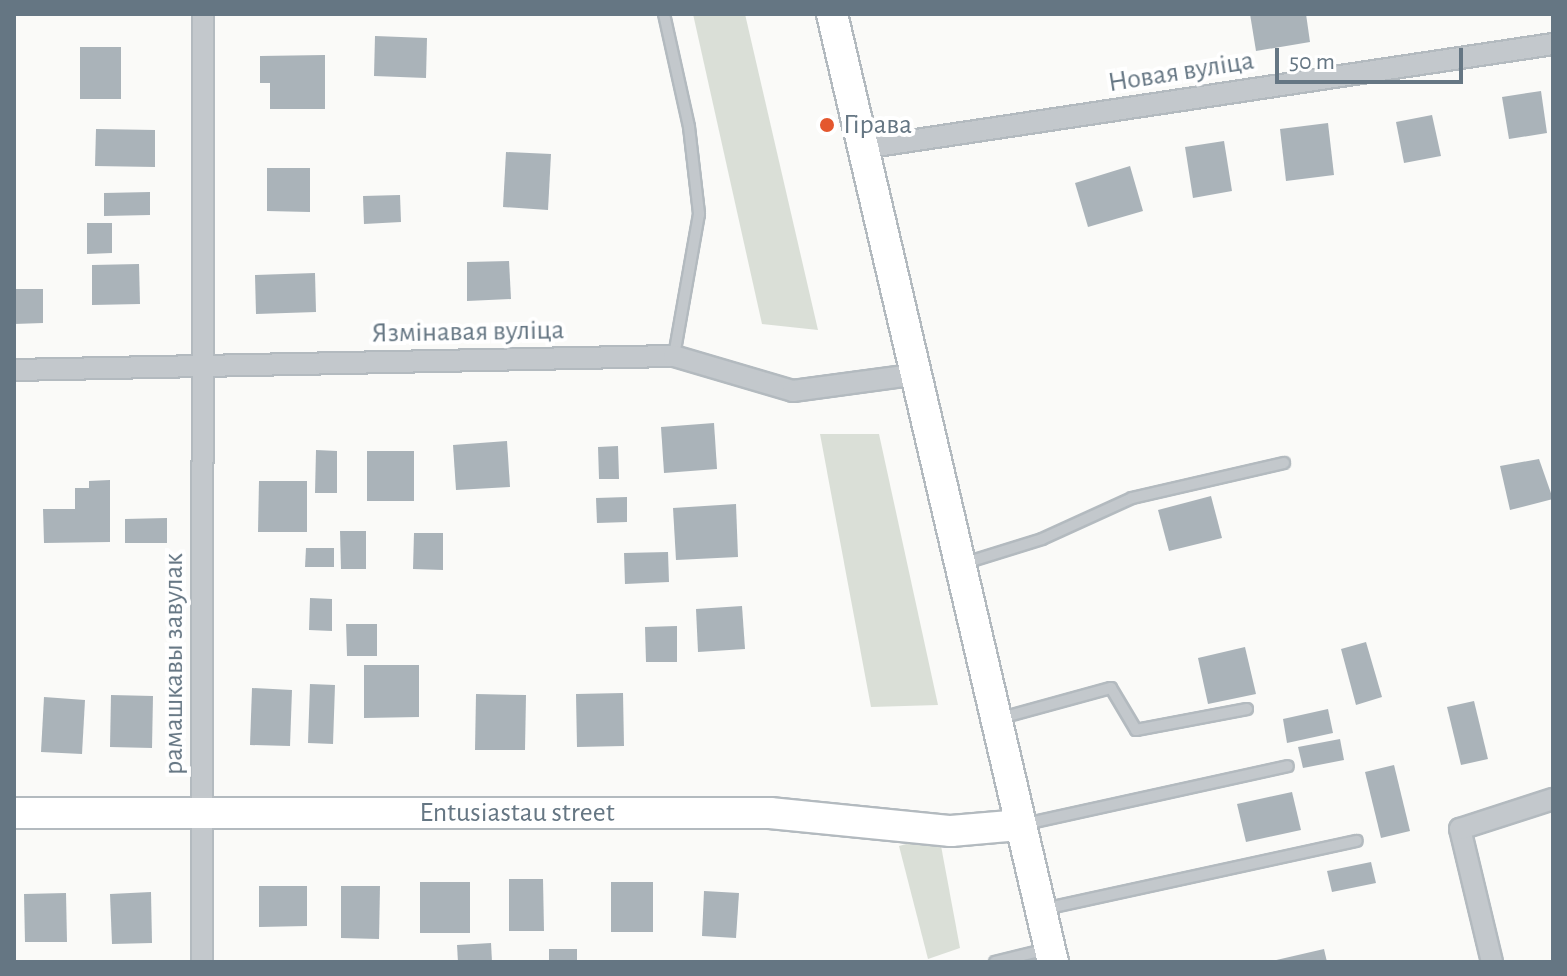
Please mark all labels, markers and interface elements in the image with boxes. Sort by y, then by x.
scale bar [1279,32,1467,82]
street label: Новая вуліца [1106,44,1256,100]
text: 50 m [1289,50,1335,74]
place label: Гірава [843,108,912,142]
marker: Гірава [818,116,836,134]
street label: Язмінавая вуліца [371,314,565,350]
street label: рамашкавы завулак [157,553,191,775]
street label: Entusiastau street [419,796,615,830]

